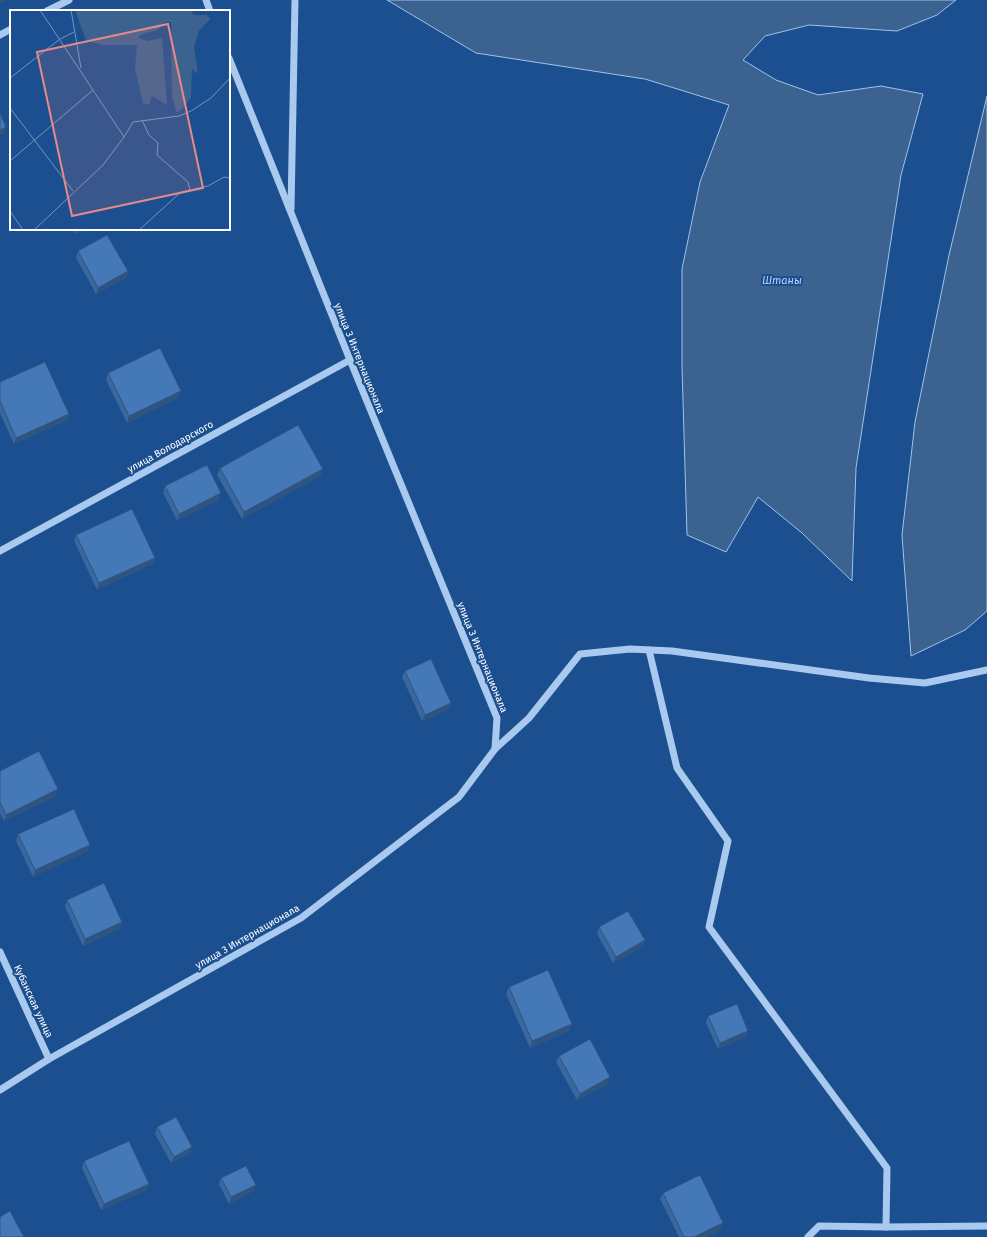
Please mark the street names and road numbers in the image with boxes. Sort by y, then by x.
street label: улица 3 Интернационала [331,301,387,415]
street label: улица Володарского [125,418,216,475]
street label: улица 3 Интернационала [454,600,510,714]
street label: улица 3 Интернационала [193,902,302,972]
street label: Кубанская улица [11,963,55,1040]

